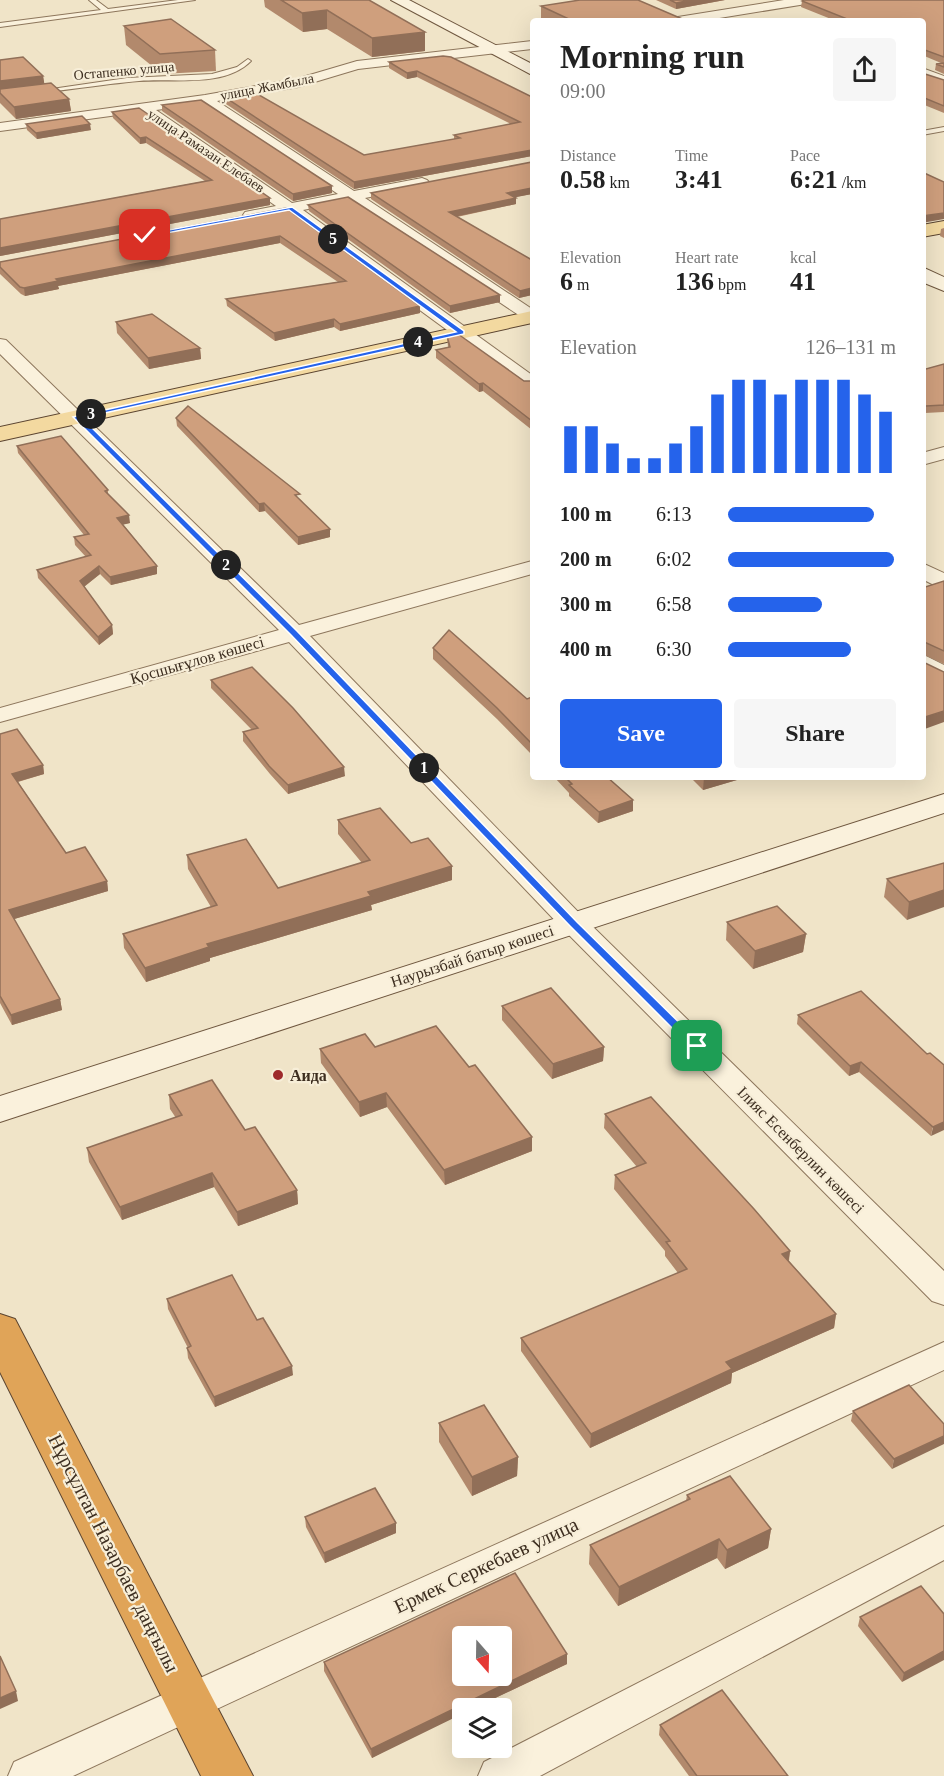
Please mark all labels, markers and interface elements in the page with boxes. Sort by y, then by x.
button: share [833,38,896,101]
text: Morning run [560,39,744,75]
street label: Остапенко улица [73,59,176,83]
street label: улица Жамбыла [219,70,316,103]
text: 09:00 [560,80,606,102]
street label: улица Рамазан Елебаев [145,106,268,196]
text: Distance [560,147,616,164]
text: Time [675,147,708,164]
text: Pace [790,147,820,164]
text: 0.58 [560,165,606,194]
text: 3:41 [675,165,723,194]
text: 6:21 [790,165,838,194]
text: km [606,174,630,191]
text: /km [838,174,867,191]
pin [119,209,170,260]
icon: check [128,218,161,251]
pin: 5 [318,224,348,254]
text: 5 [329,230,337,247]
text: Elevation [560,249,621,266]
text: Heart rate [675,249,739,266]
text: kcal [790,249,817,266]
text: 6 [560,267,573,296]
text: 136 [675,267,714,296]
text: 41 [790,267,816,296]
text: m [573,276,589,293]
text: bpm [714,276,746,293]
pin: 4 [403,327,433,357]
text: 4 [414,333,422,350]
text: Elevation [560,336,637,358]
text: 126–131 m [805,336,896,358]
pin: 3 [76,399,106,429]
text: 3 [87,405,95,422]
text: 100 m [560,503,612,525]
text: 6:13 [656,503,692,525]
text: 200 m [560,548,612,570]
text: 6:02 [656,548,692,570]
pin: 2 [211,550,241,580]
text: 2 [222,556,230,573]
text: 300 m [560,593,612,615]
text: 6:58 [656,593,692,615]
street label: Қосшығұлов көшесі [128,633,267,688]
text: 400 m [560,638,612,660]
text: 6:30 [656,638,692,660]
button: Save [560,699,722,768]
button: Share [734,699,896,768]
pin: 1 [409,753,439,783]
text: 1 [420,759,428,776]
street label: Наурызбай батыр көшесі [388,921,557,991]
pin [671,1020,722,1071]
icon: arrive [680,1029,713,1062]
place label: Аида [290,1067,327,1084]
marker: Аида [271,1068,285,1082]
street label: Ілияс Есенберлин көшесі [733,1083,868,1218]
street label: Нұрсұлтан Назарбаев даңғылы [43,1430,184,1676]
street label: Ермек Серкебаев улица [391,1513,582,1618]
north arrow [452,1626,512,1686]
map controls [452,1626,512,1758]
button: layers [452,1698,512,1758]

